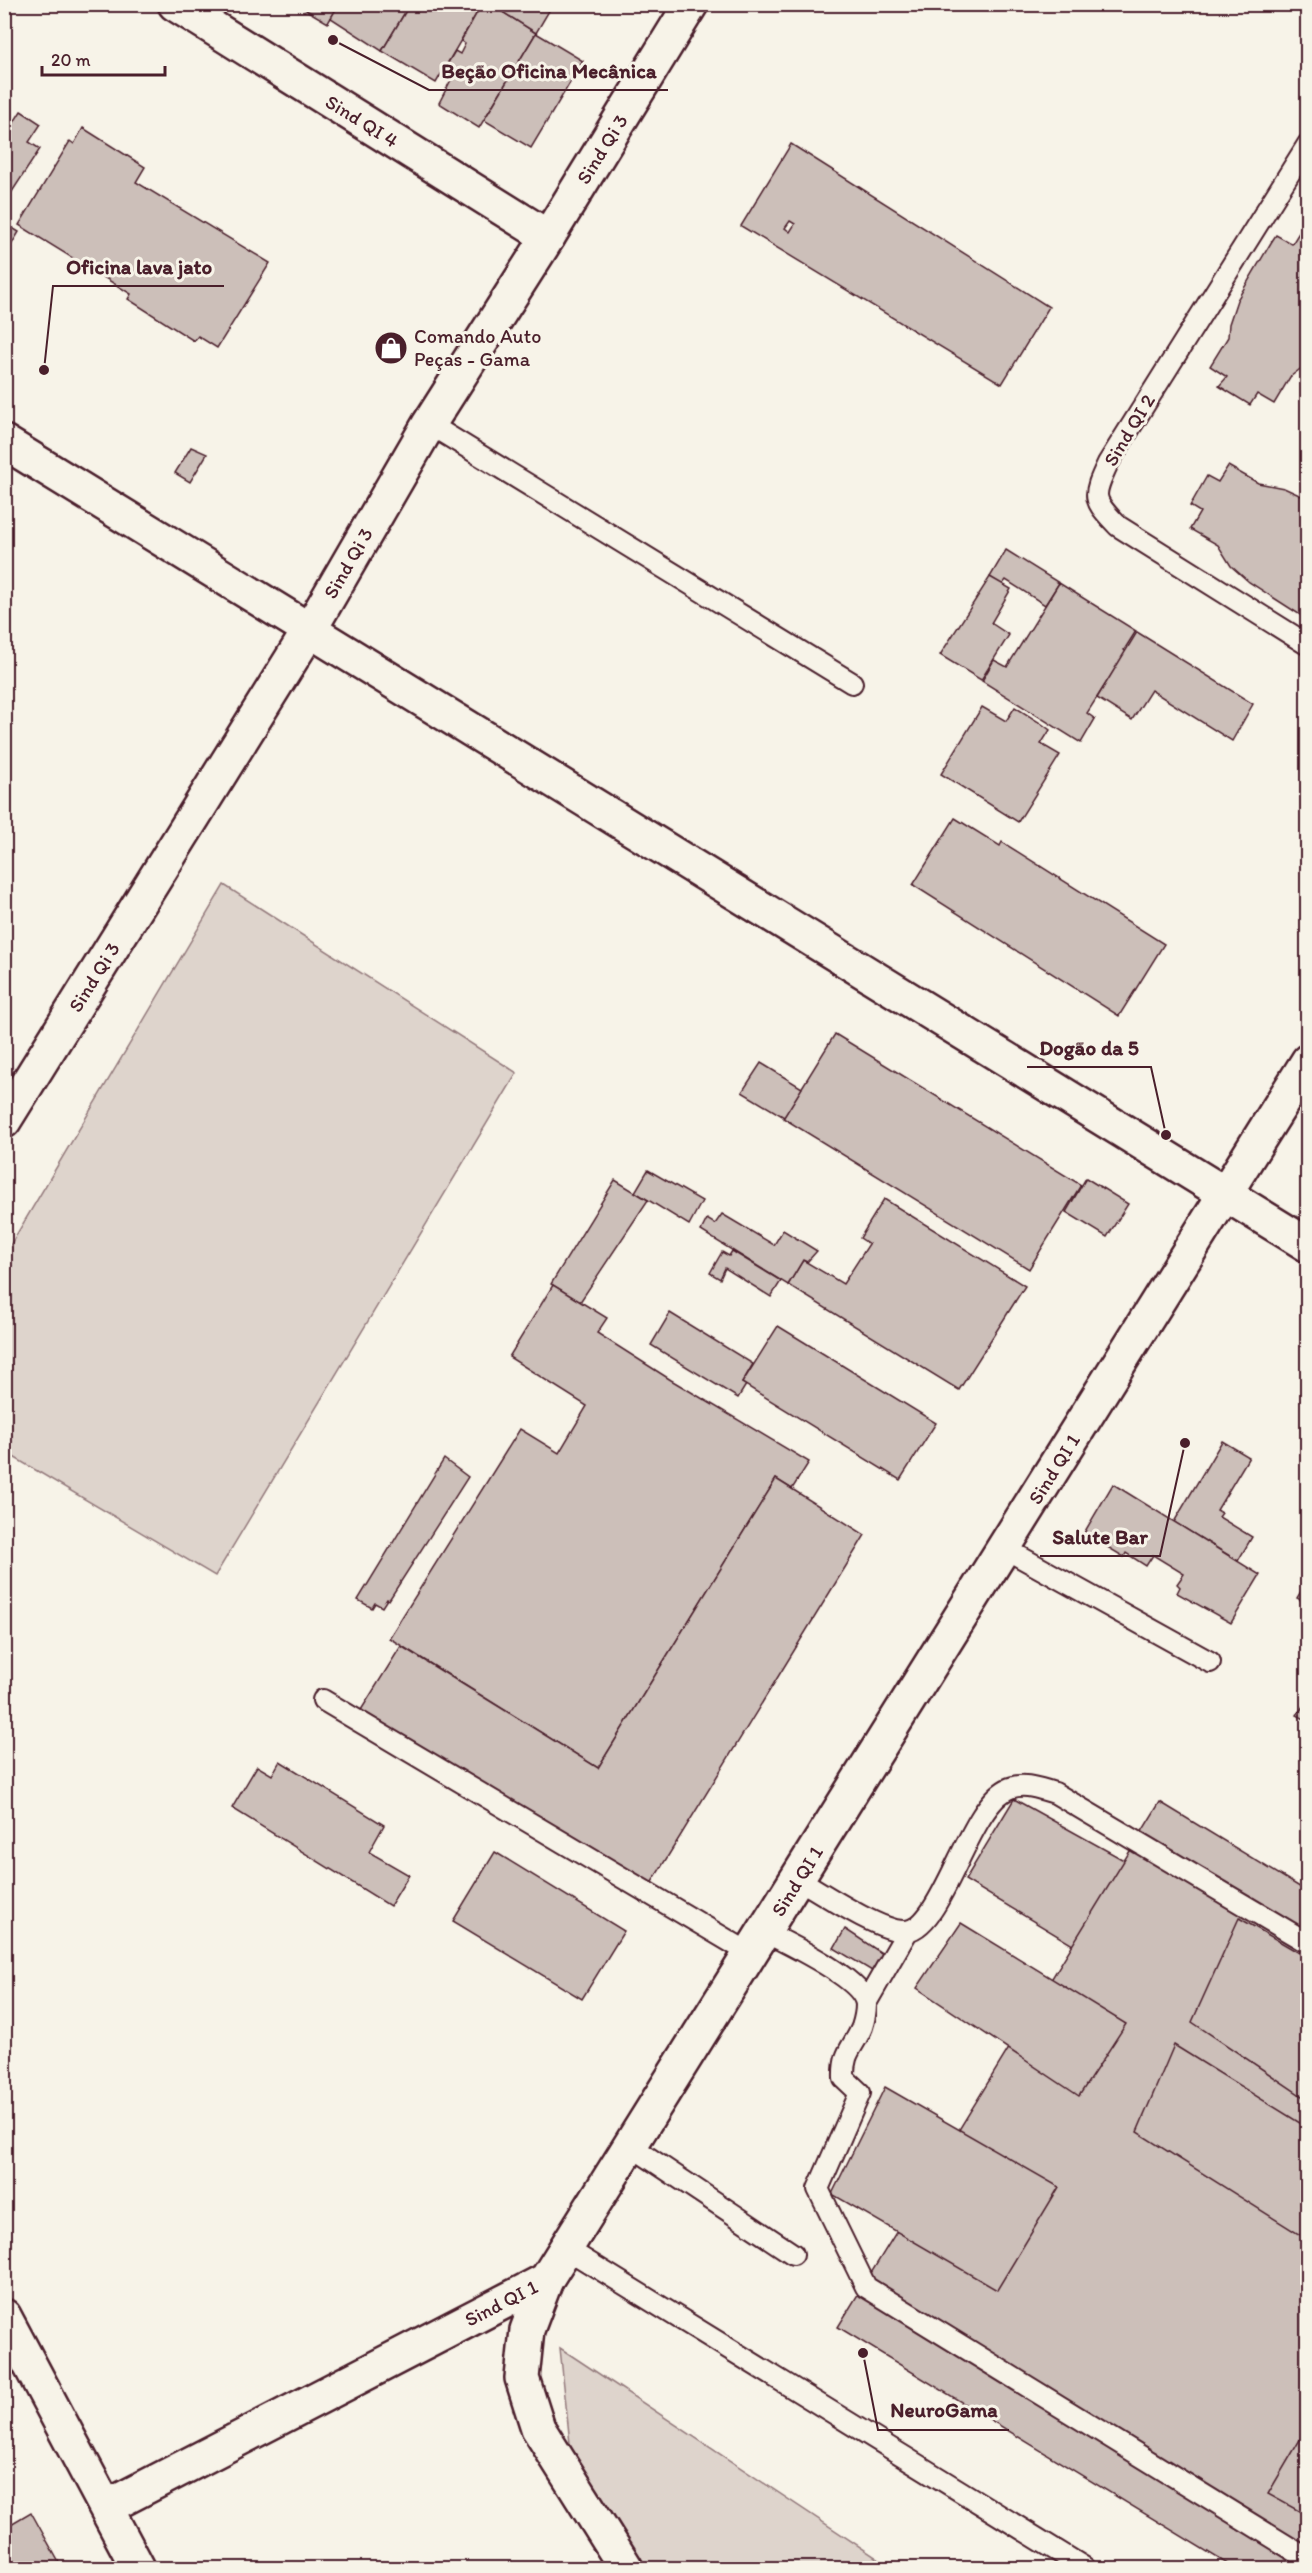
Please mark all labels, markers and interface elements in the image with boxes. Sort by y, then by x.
scale bar [42,39,165,77]
text: 20 m [51,49,91,71]
callout: Beção Oficina Mecânica [429,51,668,90]
text: Beção Oficina Mecânica [441,58,658,84]
street label: Sind QI 4 [321,89,403,153]
street label: Sind Qi 3 [571,110,633,188]
callout: Oficina lava jato [53,247,224,286]
text: Oficina lava jato [66,254,212,280]
place label: Comando Auto Peças - Gama [414,324,541,371]
shop icon: Comando Auto Peças - Gama [373,330,409,366]
street label: Sind QI 2 [1098,389,1160,470]
street label: Sind Qi 3 [318,523,378,603]
street label: Sind Qi 3 [63,938,125,1016]
callout: Dogão da 5 [1027,1028,1151,1067]
text: Dogão da 5 [1039,1035,1139,1061]
street label: Sind QI 1 [1023,1429,1085,1509]
callout: Salute Bar [1040,1517,1160,1556]
text: Salute Bar [1052,1524,1149,1549]
street label: Sind QI 1 [766,1841,828,1921]
street label: Sind QI 1 [461,2274,541,2332]
callout: NeuroGama [878,2391,1009,2430]
text: NeuroGama [890,2397,998,2422]

